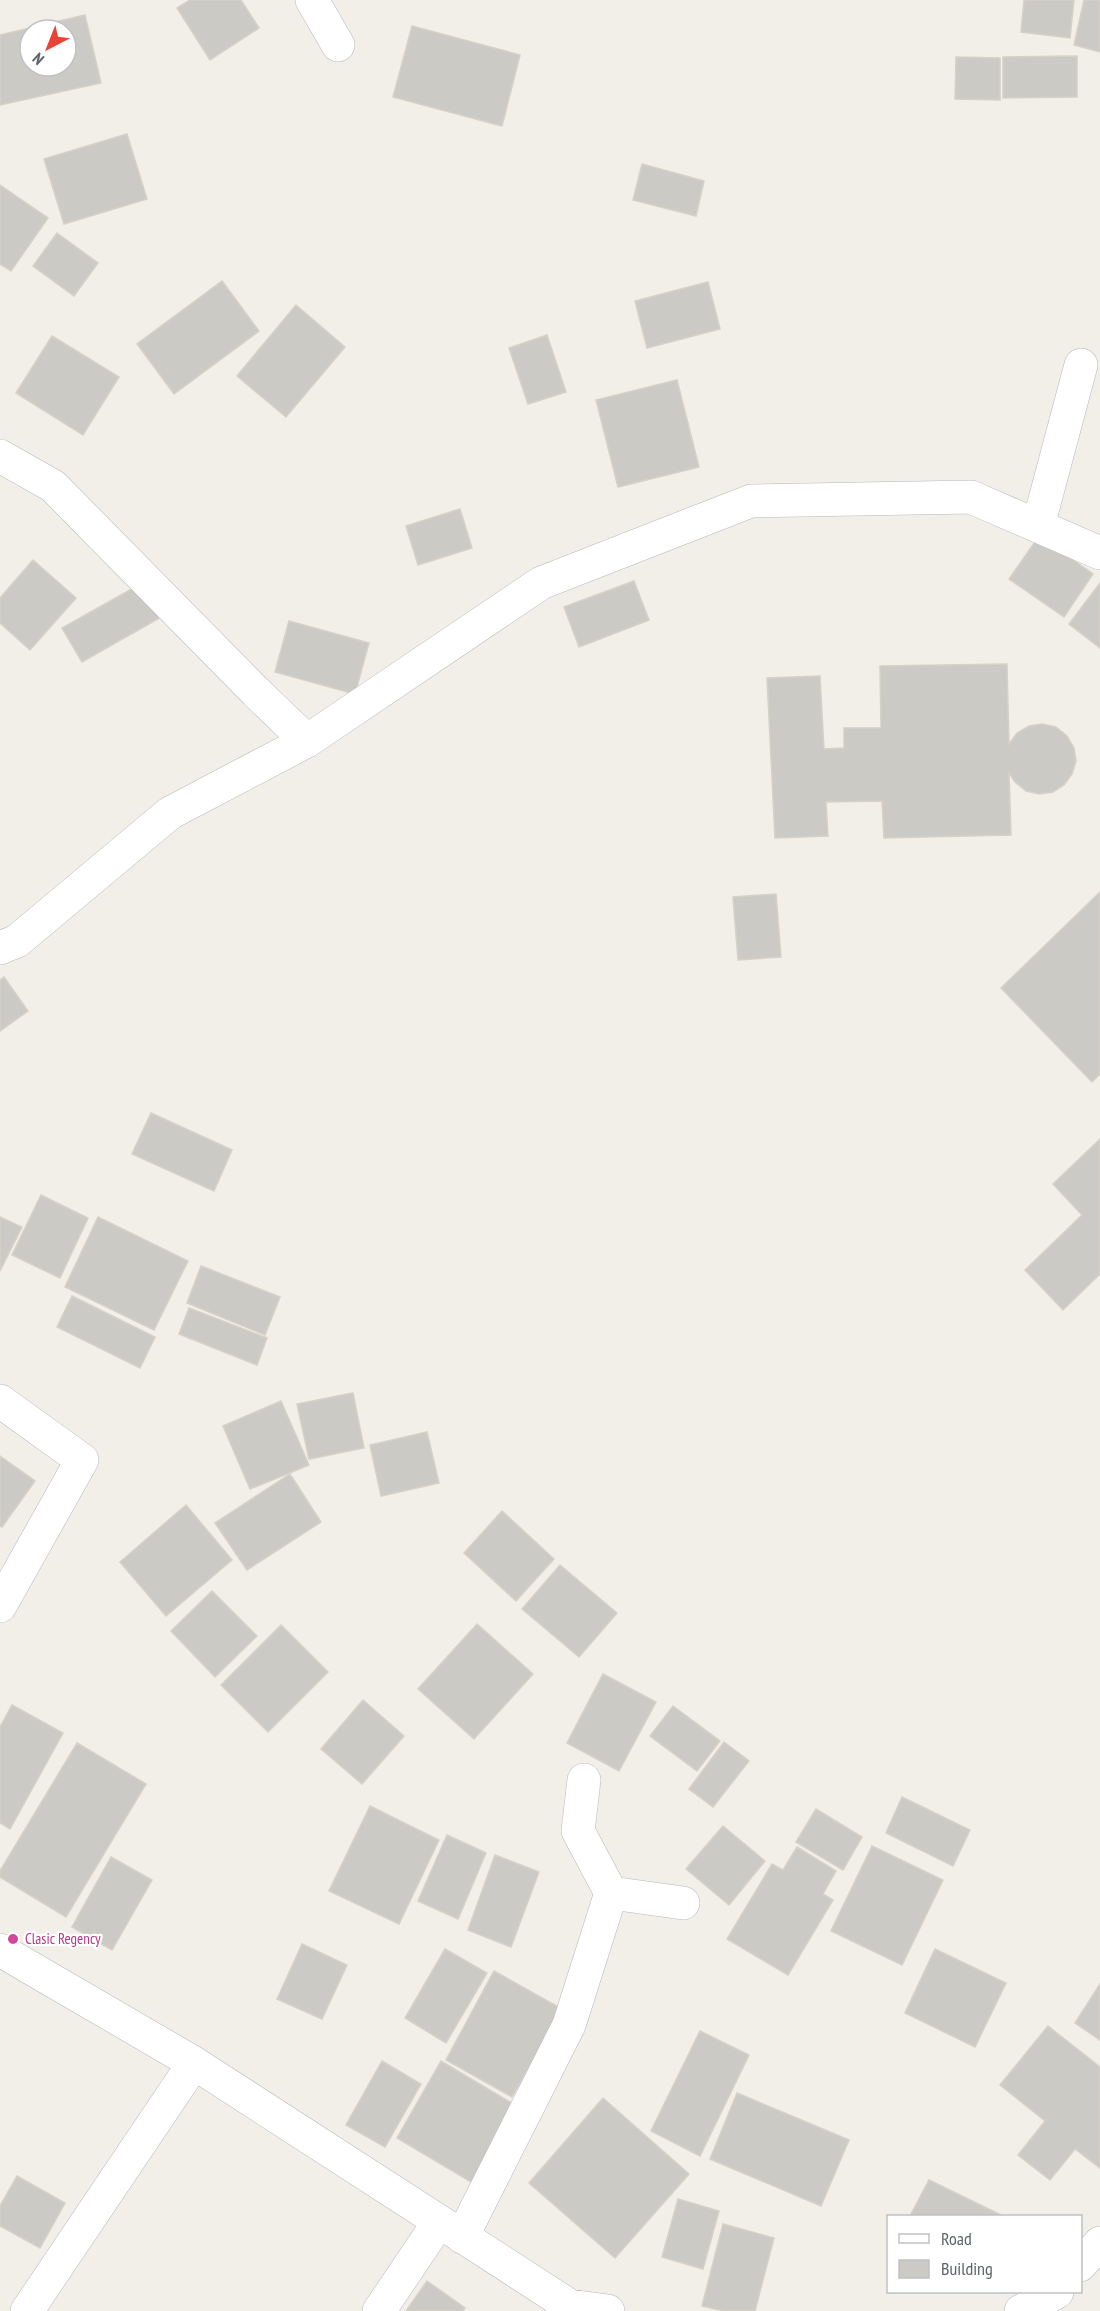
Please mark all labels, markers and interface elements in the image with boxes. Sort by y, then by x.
north arrow [18,18,78,78]
text: N [28,49,48,69]
place label: Clasic Regency [25,1929,101,1948]
marker: Clasic Regency [6,1932,20,1946]
legend [887,2215,1082,2293]
text: Road [941,2227,972,2250]
text: Building [941,2257,993,2280]

